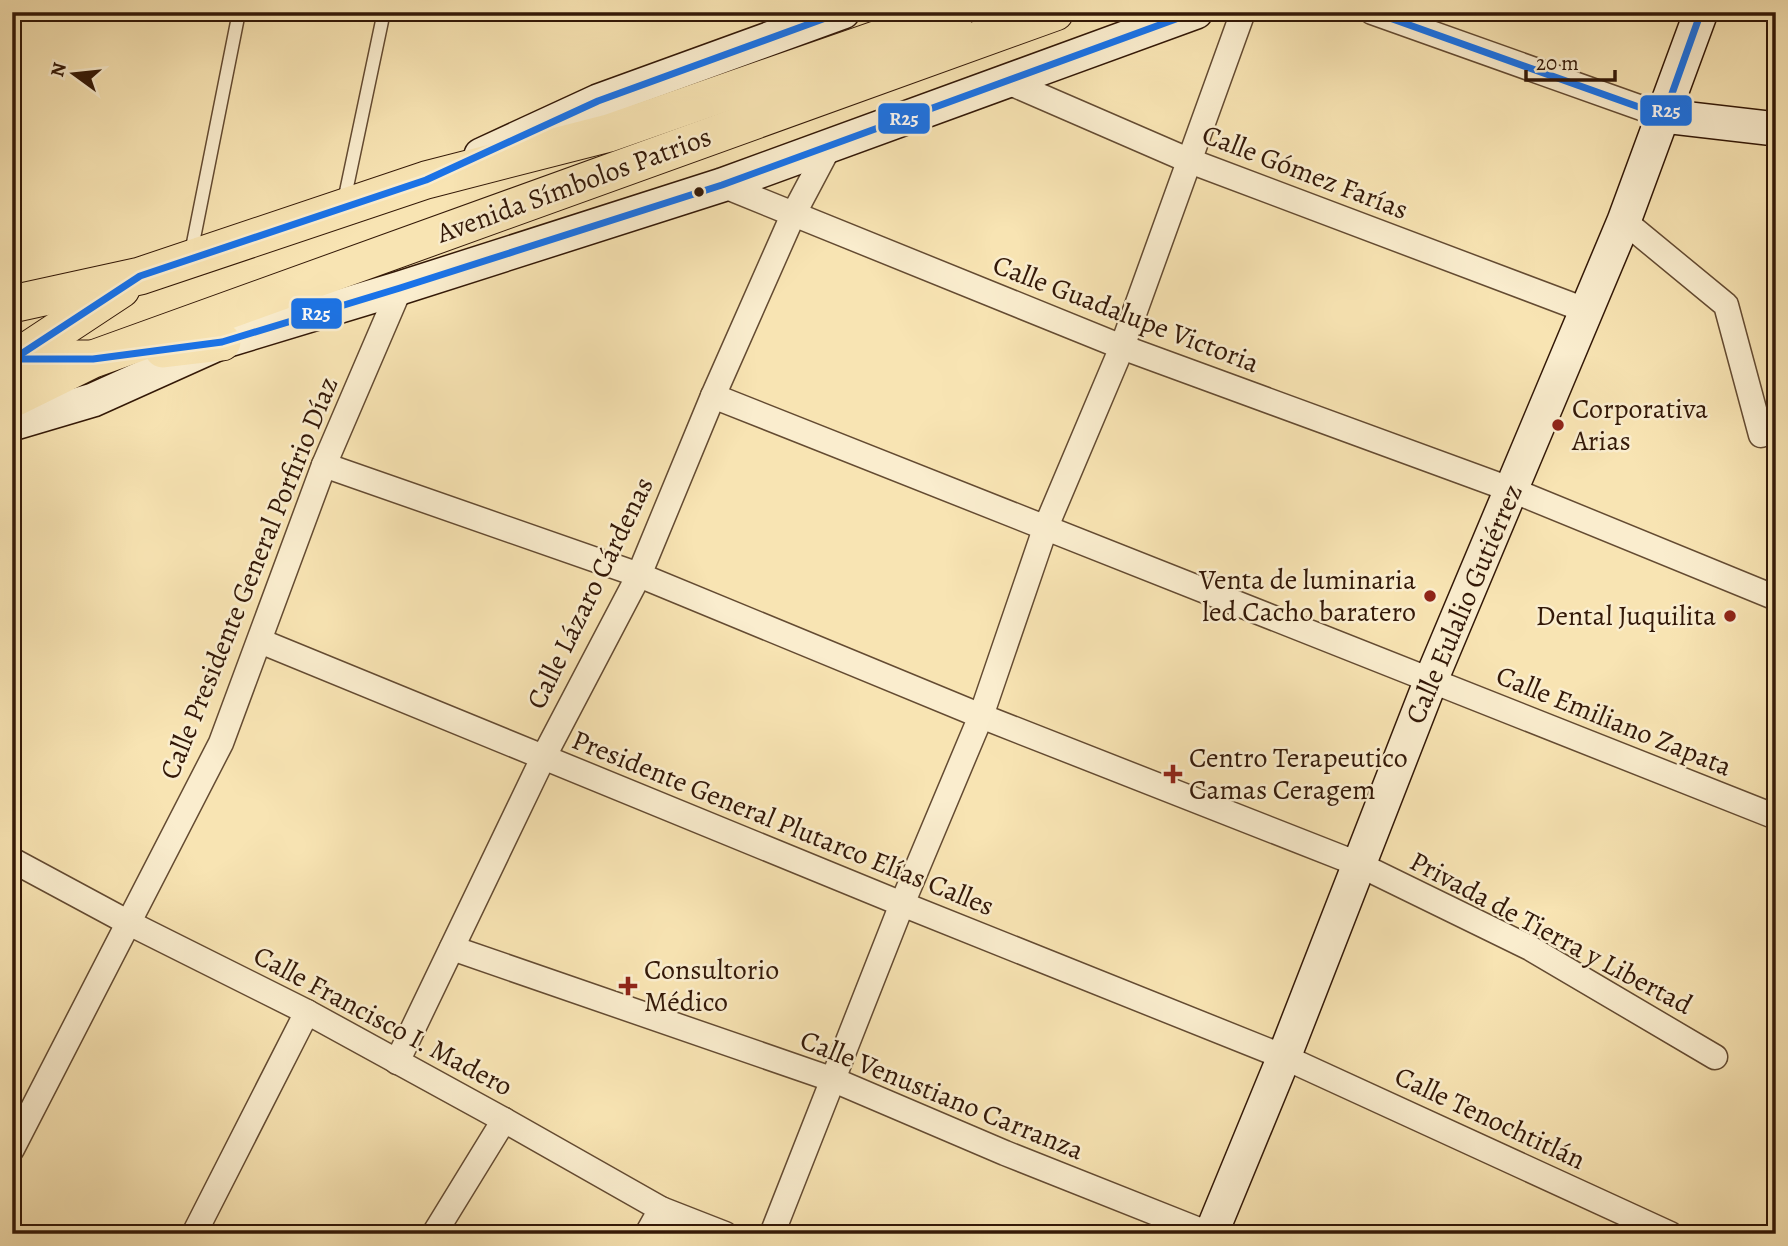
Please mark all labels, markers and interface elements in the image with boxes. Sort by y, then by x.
north arrow [38,38,108,108]
scale bar [1526,38,1615,82]
text: 20 m [1536,49,1579,77]
text: N [44,60,73,80]
line badge: R25 [1639,94,1693,127]
text: R25 [1651,98,1681,124]
line badge: R25 [877,102,931,135]
text: R25 [889,106,919,132]
street label: Calle Gómez Farías [1197,115,1413,229]
street label: Avenida Símbolos Patrios [430,118,717,253]
unlabelled marker [692,185,706,199]
street label: Calle Guadalupe Victoria [987,246,1265,382]
line badge: R25 [290,297,343,330]
text: R25 [301,301,331,327]
street label: Calle Presidente General Porfirio Díaz [151,371,347,785]
place label: Corporativa Arias [1571,390,1708,460]
marker: Corporativa Arias [1550,417,1566,433]
street label: Calle Lázaro Cárdenas [517,471,663,715]
street label: Calle Eulalio Gutiérrez [1396,478,1532,730]
place label: Venta de luminaria led Cacho baratero [1198,561,1416,631]
marker: Venta de luminaria led Cacho baratero [1422,588,1438,604]
place label: Dental Juquilita [1536,597,1716,635]
marker: Dental Juquilita [1722,608,1738,624]
street label: Calle Emiliano Zapata [1491,656,1737,786]
street label: Presidente General Plutarco Elías Calles [566,721,1000,925]
place label: Centro Terapeutico Camas Ceragem [1189,739,1408,809]
marker: Centro Terapeutico Camas Ceragem [1163,764,1183,784]
street label: Privada de Tierra y Libertad [1403,842,1700,1024]
street label: Calle Francisco I. Madero [247,937,519,1105]
place label: Consultorio Médico [644,951,779,1021]
marker: Consultorio Médico [618,976,638,996]
street label: Calle Venustiano Carranza [795,1021,1089,1169]
street label: Calle Tenochtitlán [1389,1057,1591,1179]

